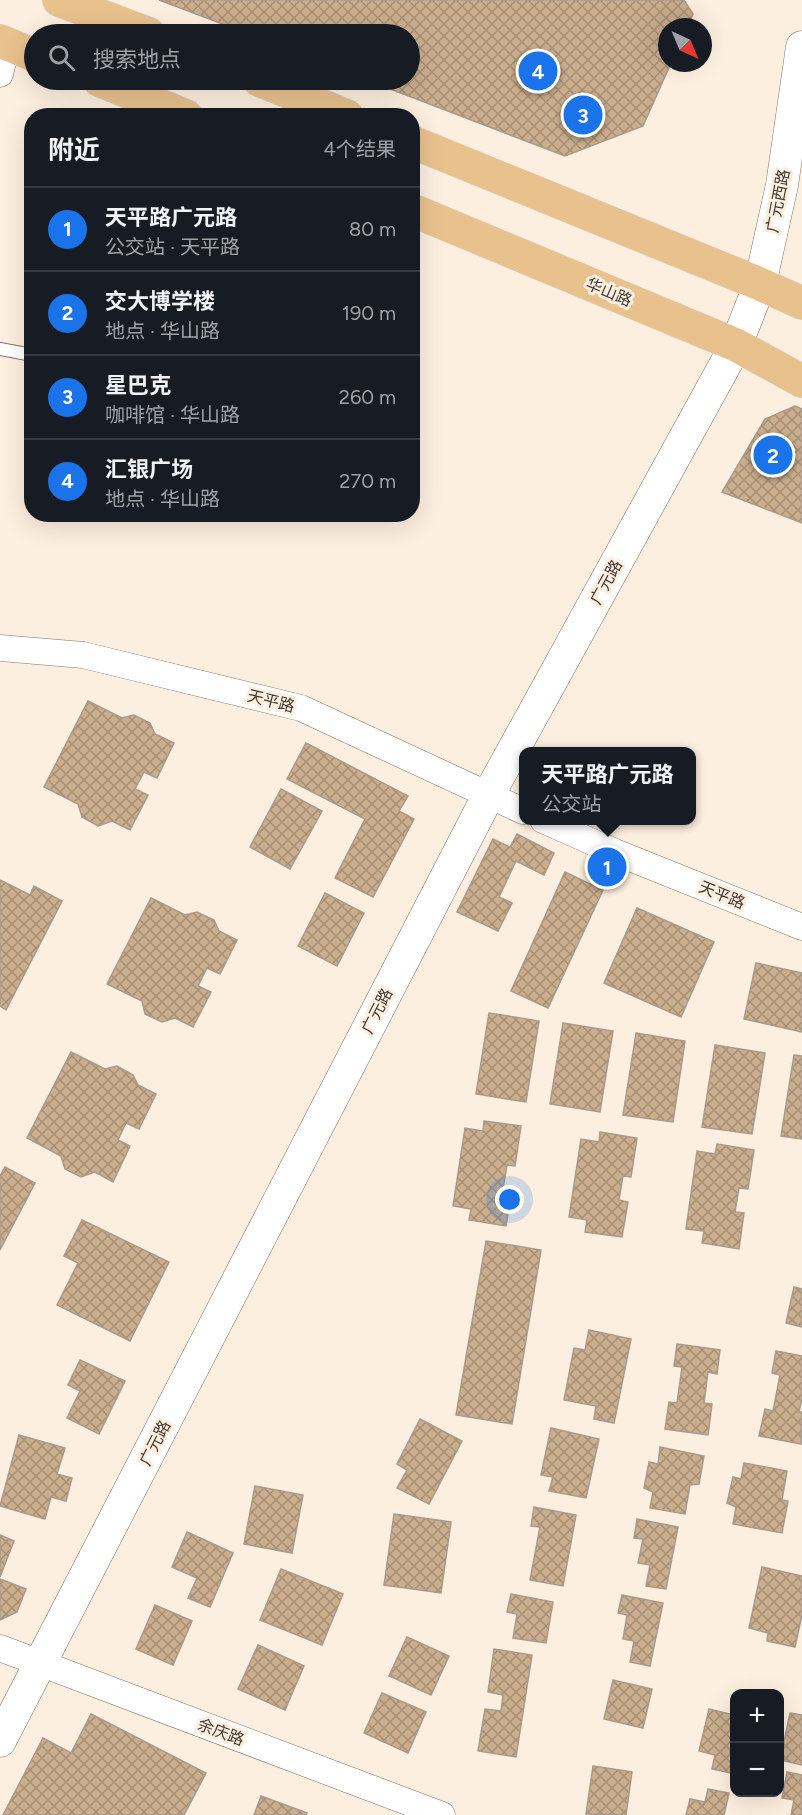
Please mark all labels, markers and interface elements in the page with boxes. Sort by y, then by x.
north arrow [658,18,712,72]
search box [24,24,420,90]
icon: search [45,41,78,74]
text: 搜索地点 [93,46,181,73]
pin: 4 [518,48,558,94]
pin: 3 [564,92,602,138]
text: 附近 [48,134,100,166]
text: 4个结果 [324,137,396,161]
street label: 广元西路 [763,168,793,234]
text: 天平路广元路 [105,204,237,231]
text: 1 [63,217,72,241]
text: 80 m [349,217,396,241]
text: 公交站 · 天平路 [105,235,240,259]
street label: 华山路 [583,274,635,310]
text: 交大博学楼 [105,288,215,315]
text: 2 [62,301,73,325]
text: 190 m [342,301,396,325]
text: 地点 · 华山路 [105,319,220,343]
text: 星巴克 [105,372,171,399]
text: 3 [62,385,73,409]
text: 260 m [339,385,396,409]
text: 咖啡馆 · 华山路 [105,403,240,427]
pin: 2 [754,432,792,478]
text: 汇银广场 [105,456,193,483]
text: 4 [61,469,74,493]
text: 270 m [339,469,396,493]
text: 地点 · 华山路 [105,487,220,511]
street label: 广元路 [586,556,626,608]
street label: 天平路 [245,686,297,716]
popup [519,747,696,825]
text: 天平路广元路 [541,761,674,788]
text: 公交站 [541,792,601,816]
pin: 1 [588,844,626,890]
street label: 天平路 [696,877,748,913]
street label: 广元路 [358,985,396,1037]
your location [495,1185,524,1214]
street label: 广元路 [136,1417,174,1469]
map controls [730,1689,784,1797]
button: + [730,1689,784,1743]
street label: 余庆路 [195,1715,247,1749]
button: − [730,1743,784,1797]

